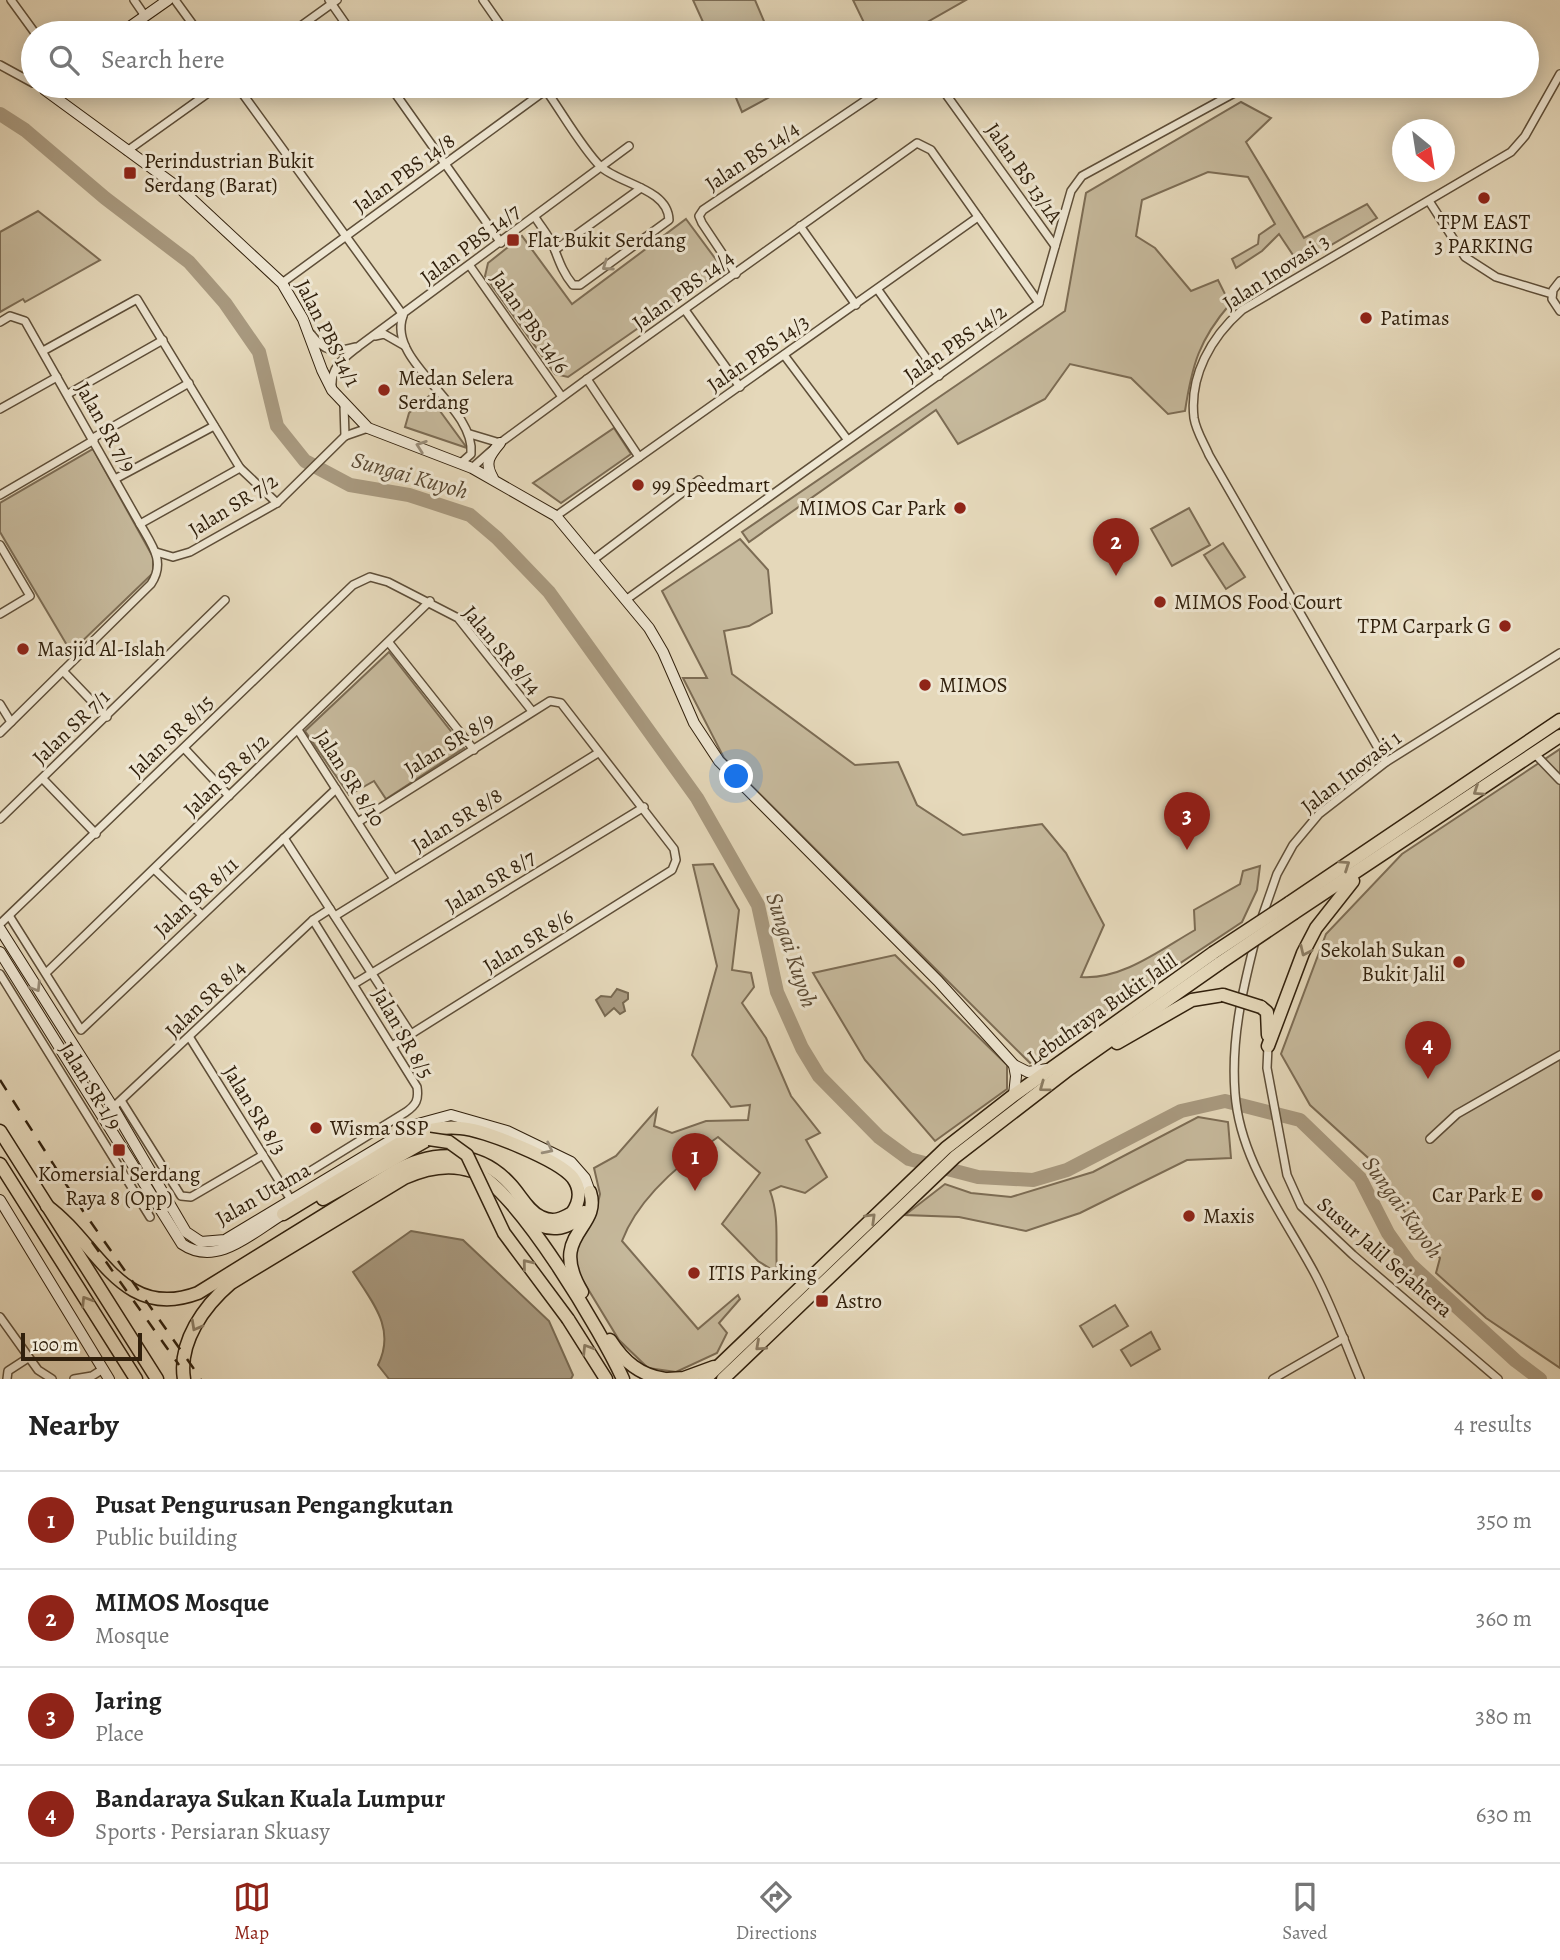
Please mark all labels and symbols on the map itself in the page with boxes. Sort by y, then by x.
street label: Jalan BS 14/4 [700,114,804,198]
street label: Jalan BS 13/1A [979,117,1069,229]
north arrow [1392,119,1455,182]
street label: Jalan PBS 14/8 [347,126,461,220]
place label: Perindustrian Bukit Serdang (Barat) [144,147,314,199]
marker: Perindustrian Bukit Serdang (Barat) [122,165,138,181]
marker: TPM EAST 3 PARKING [1476,190,1492,206]
street label: Jalan PBS 14/7 [414,197,526,291]
place label: TPM EAST 3 PARKING [1435,208,1533,260]
place label: Flat Bukit Serdang [527,226,687,254]
street label: Jalan Inovasi 3 [1217,227,1335,317]
marker: Flat Bukit Serdang [505,232,521,248]
street label: Jalan PBS 14/4 [627,244,739,336]
one-way arrow [602,258,615,270]
street label: Jalan PBS 14/6 [484,265,576,379]
street label: Jalan PBS 14/1 [289,275,367,391]
street label: Jalan PBS 14/2 [898,297,1012,389]
place label: Patimas [1380,304,1450,332]
street label: Jalan PBS 14/3 [701,308,815,398]
marker: Patimas [1358,310,1374,326]
place label: Medan Selera Serdang [398,364,514,416]
street label: Jalan SR 7/9 [69,377,143,477]
marker: Medan Selera Serdang [376,382,392,398]
one-way arrow [415,440,427,454]
water label: Sungai Kuyoh [348,444,472,507]
street label: Jalan SR 7/2 [183,467,283,543]
place label: 99 Speedmart [652,471,770,499]
marker: 99 Speedmart [630,477,646,493]
place label: MIMOS Car Park [799,494,947,522]
marker: MIMOS Car Park [952,500,968,516]
pin: 2 [1093,518,1139,576]
place label: MIMOS Food Court [1174,588,1343,616]
marker: MIMOS Food Court [1152,594,1168,610]
street label: Jalan SR 8/14 [456,599,548,701]
place label: TPM Carpark G [1358,612,1491,640]
marker: TPM Carpark G [1497,618,1513,634]
place label: Masjid Al-Islah [37,635,165,663]
marker: Masjid Al-Islah [15,641,31,657]
place label: MIMOS [939,671,1008,699]
marker: MIMOS [917,677,933,693]
street label: Jalan SR 7/1 [26,683,116,771]
street label: Jalan SR 8/15 [122,688,220,784]
street label: Jalan SR 8/9 [399,705,499,783]
street label: Jalan SR 8/10 [308,724,392,832]
street label: Jalan Inovasi 1 [1295,724,1407,820]
street label: Jalan SR 8/12 [177,727,275,823]
your location [719,759,753,793]
street label: Jalan SR 8/8 [406,781,508,859]
one-way arrow [1472,783,1485,796]
pin: 3 [1164,792,1210,850]
street label: Jalan SR 8/7 [440,843,540,919]
street label: Jalan SR 8/11 [148,851,244,943]
one-way arrow [1337,860,1350,873]
water label: Sungai Kuyoh [758,889,825,1012]
street label: Jalan SR 8/6 [478,902,579,980]
place label: Sekolah Sukan Bukit Jalil [1320,936,1445,988]
one-way arrow [1299,944,1313,956]
street label: Lebuhraya Bukit Jalil [1021,947,1183,1071]
street label: Jalan SR 8/4 [159,954,251,1044]
marker: Sekolah Sukan Bukit Jalil [1451,954,1467,970]
one-way arrow [28,979,41,992]
street label: Jalan SR 8/5 [366,982,440,1084]
pin: 4 [1405,1021,1451,1079]
street label: Jalan SR 1/9 [53,1037,129,1135]
street label: Jalan SR 8/3 [216,1060,294,1160]
one-way arrow [1039,1079,1052,1092]
place label: Wisma SSP [329,1114,429,1142]
marker: Wisma SSP [308,1120,324,1136]
pin: 1 [672,1133,718,1191]
one-way arrow [541,1141,553,1155]
marker: Komersial Serdang Raya 8 (Opp) [111,1142,127,1158]
water label: Sungai Kuyoh [1355,1150,1450,1265]
street label: Jalan Utama [211,1156,316,1232]
place label: Komersial Serdang Raya 8 (Opp) [38,1160,201,1212]
place label: Car Park E [1432,1181,1523,1209]
marker: Car Park E [1529,1187,1545,1203]
street label: Susur Jalil Sejahtera [1311,1190,1459,1324]
place label: Maxis [1203,1202,1255,1230]
marker: Maxis [1181,1208,1197,1224]
one-way arrow [863,1213,876,1226]
place label: ITIS Parking [708,1259,817,1287]
one-way arrow [523,1260,536,1272]
marker: ITIS Parking [686,1265,702,1281]
place label: Astro [835,1287,882,1315]
marker: Astro [814,1293,830,1309]
one-way arrow [82,1295,95,1308]
one-way arrow [191,1319,205,1331]
scale bar [21,1330,142,1362]
one-way arrow [755,1338,768,1350]
one-way arrow [582,1344,595,1357]

